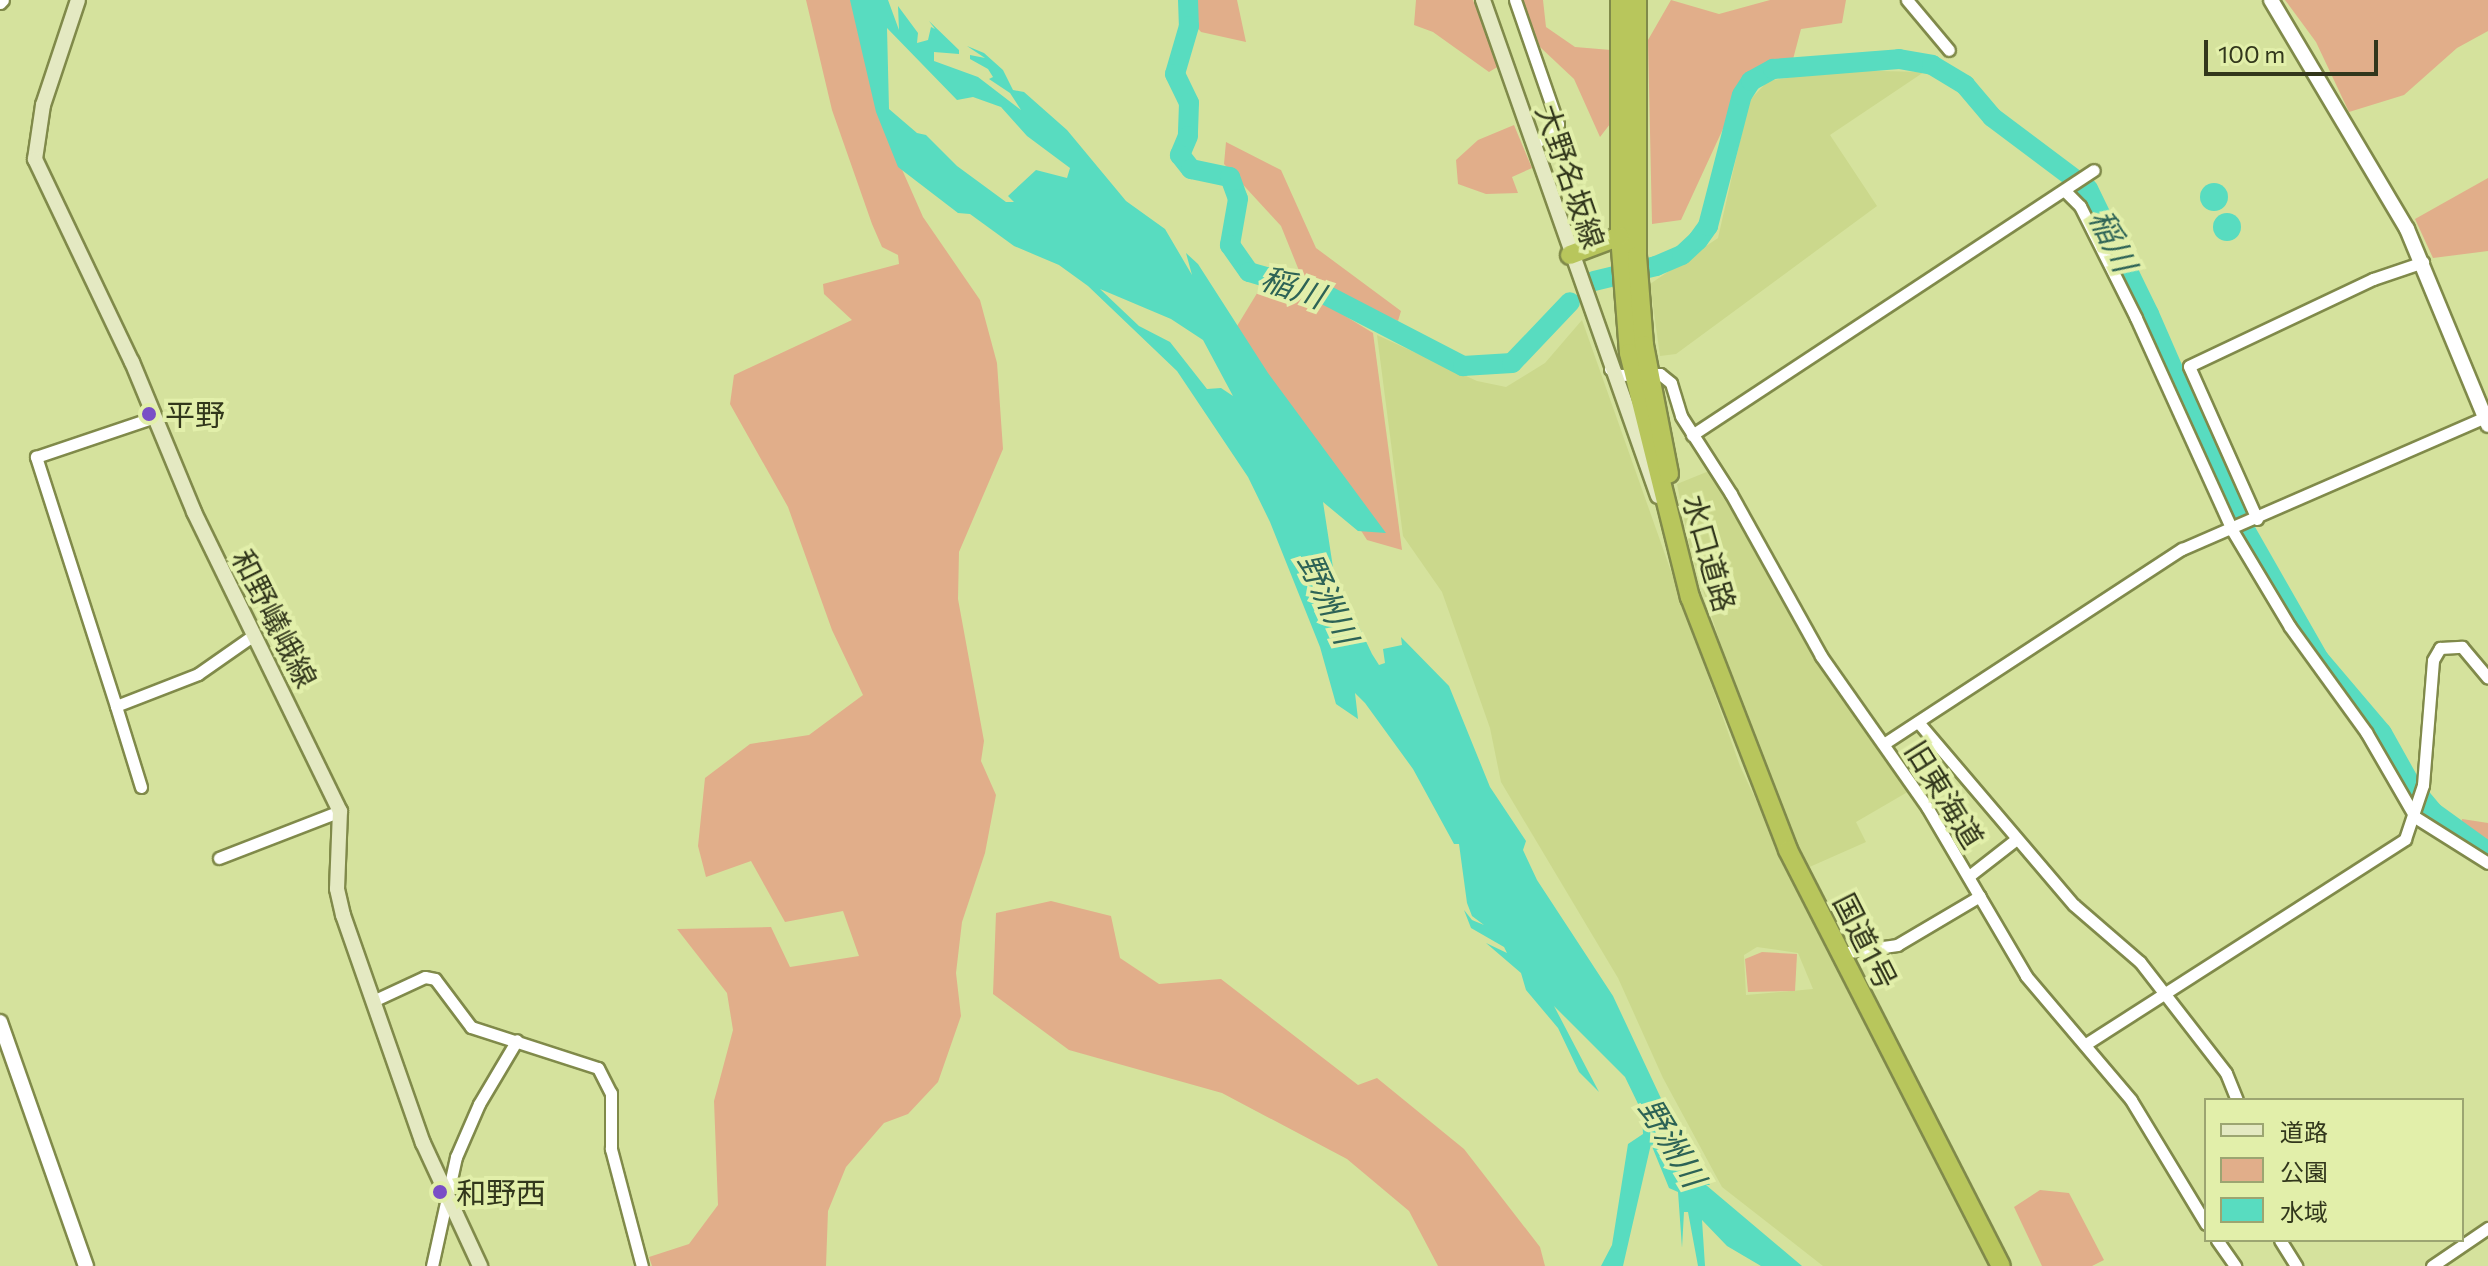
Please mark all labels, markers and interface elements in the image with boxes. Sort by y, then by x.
scale bar [2208,24,2382,74]
text: 100 m [2218,39,2285,68]
street label: 大野名坂線 [1530,99,1612,253]
water label: 稲川 [2083,203,2145,277]
water label: 稲川 [1256,257,1330,315]
place label: 平野 [165,396,225,432]
marker: 平野 [140,405,158,423]
street label: 水口道路 [1676,490,1744,616]
street label: 和野嶬峨線 [225,543,325,693]
water label: 野洲川 [1291,546,1367,650]
street label: 旧東海道 [1898,734,1992,854]
street label: 国道1号 [1827,887,1905,995]
water label: 野洲川 [1632,1091,1714,1193]
legend [2204,1098,2464,1242]
text: 道路 [2280,1117,2328,1146]
text: 公園 [2280,1157,2328,1186]
place label: 和野西 [456,1174,546,1210]
marker: 和野西 [431,1183,449,1201]
text: 水域 [2280,1197,2328,1226]

